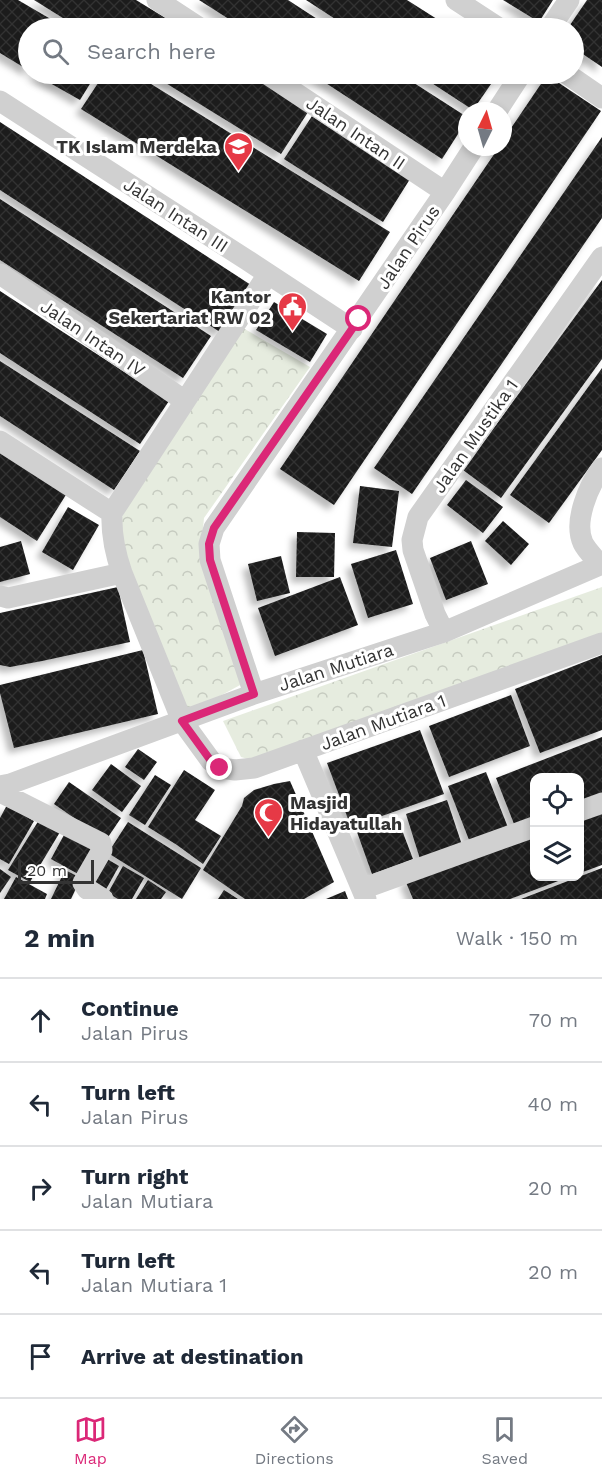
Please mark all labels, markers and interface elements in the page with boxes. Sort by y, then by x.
search box [18,18,584,84]
icon: search [39,35,72,68]
text: Search here [87,39,216,64]
street label: Jalan Intan II [302,92,410,174]
north arrow [458,102,512,156]
school or university icon: TK Islam Merdeka [222,130,254,172]
place label: TK Islam Merdeka [56,136,218,157]
street label: Jalan Intan III [120,173,232,257]
street label: Jalan Pirus [372,201,444,293]
place label: Kantor Sekertariat RW 02 [108,286,271,328]
public building icon: Kantor Sekertariat RW 02 [276,290,308,332]
street label: Jalan Intan IV [37,295,149,381]
route start [345,305,371,331]
street label: Jalan Mustika 1 [428,375,522,497]
street label: Jalan Mutiara [276,639,396,695]
street label: Jalan Mutiara 1 [318,690,448,754]
route end [206,754,232,780]
map controls [530,773,584,881]
button: locate [530,773,584,827]
place label: Masjid Hidayatullah [290,792,402,834]
mosque icon: Masjid Hidayatullah [253,796,285,838]
button: layers [530,827,584,881]
scale bar [18,857,94,884]
text: 20 m [27,861,67,880]
text: 2 min [24,923,95,953]
text: Walk · 150 m [456,926,578,950]
text: Continue [81,996,179,1021]
icon: ahead [24,1004,57,1037]
text: 70 m [529,1008,578,1032]
text: Jalan Pirus [81,1021,188,1045]
text: Turn left [81,1080,175,1105]
icon: left [24,1088,57,1121]
text: 40 m [527,1092,578,1116]
text: Jalan Pirus [81,1105,188,1129]
text: Turn right [81,1164,188,1189]
icon: right [24,1172,57,1205]
text: 20 m [528,1176,578,1200]
text: Jalan Mutiara [81,1189,213,1213]
text: Turn left [81,1248,175,1273]
icon: left [24,1256,57,1289]
text: 20 m [528,1260,578,1284]
text: Jalan Mutiara 1 [81,1273,227,1297]
icon: arrive [24,1340,57,1373]
text: Arrive at destination [81,1344,304,1369]
tab: Map [74,1413,107,1468]
tab: Directions [255,1413,334,1468]
tab: Saved [482,1413,528,1468]

